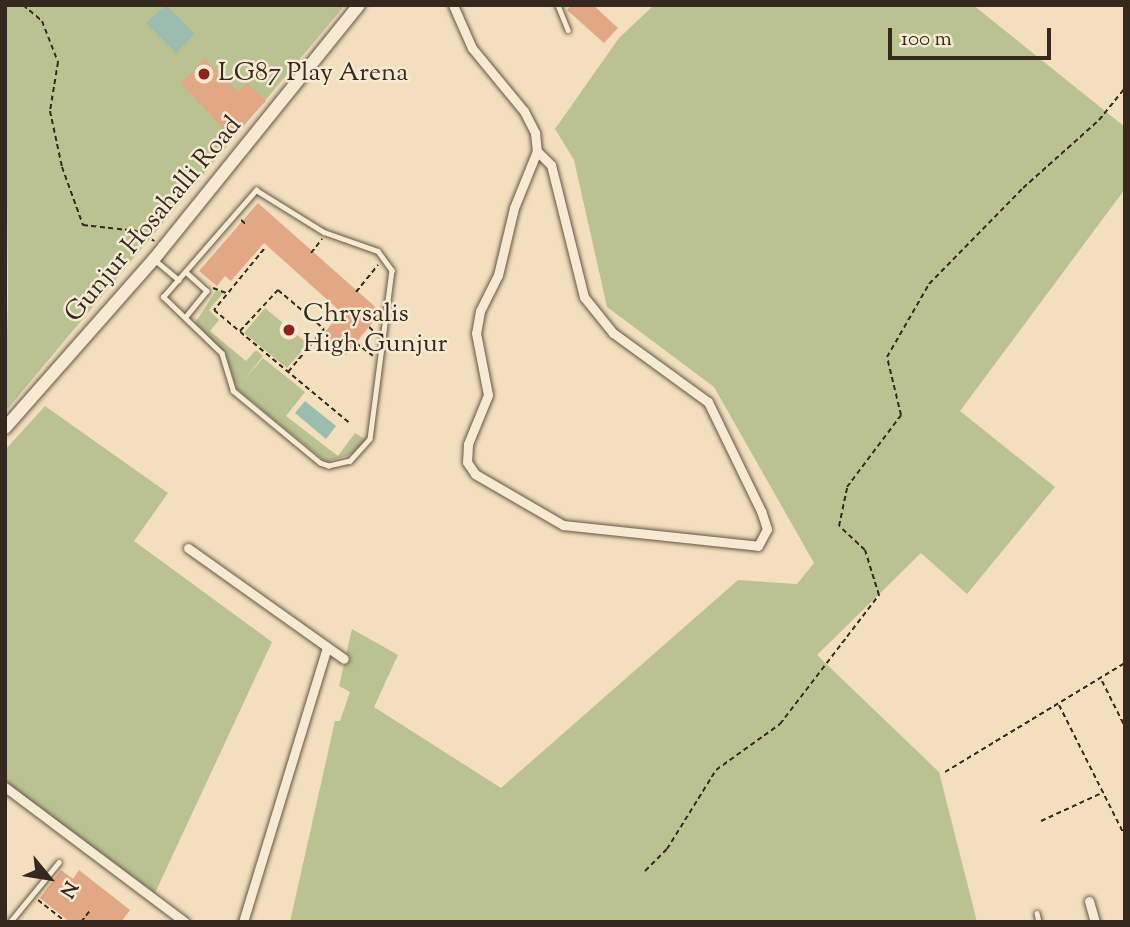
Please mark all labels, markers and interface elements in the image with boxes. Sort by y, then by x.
scale bar [892,14,1055,58]
text: 100 m [901,25,952,55]
place label: LG87 Play Arena [218,58,408,90]
marker: LG87 Play Arena [196,66,212,82]
street label: Gunjur Hosahalli Road [59,111,249,329]
place label: Chrysalis High Gunjur [303,299,447,360]
marker: Chrysalis High Gunjur [281,322,297,338]
north arrow [14,843,84,913]
text: N [52,875,83,902]

